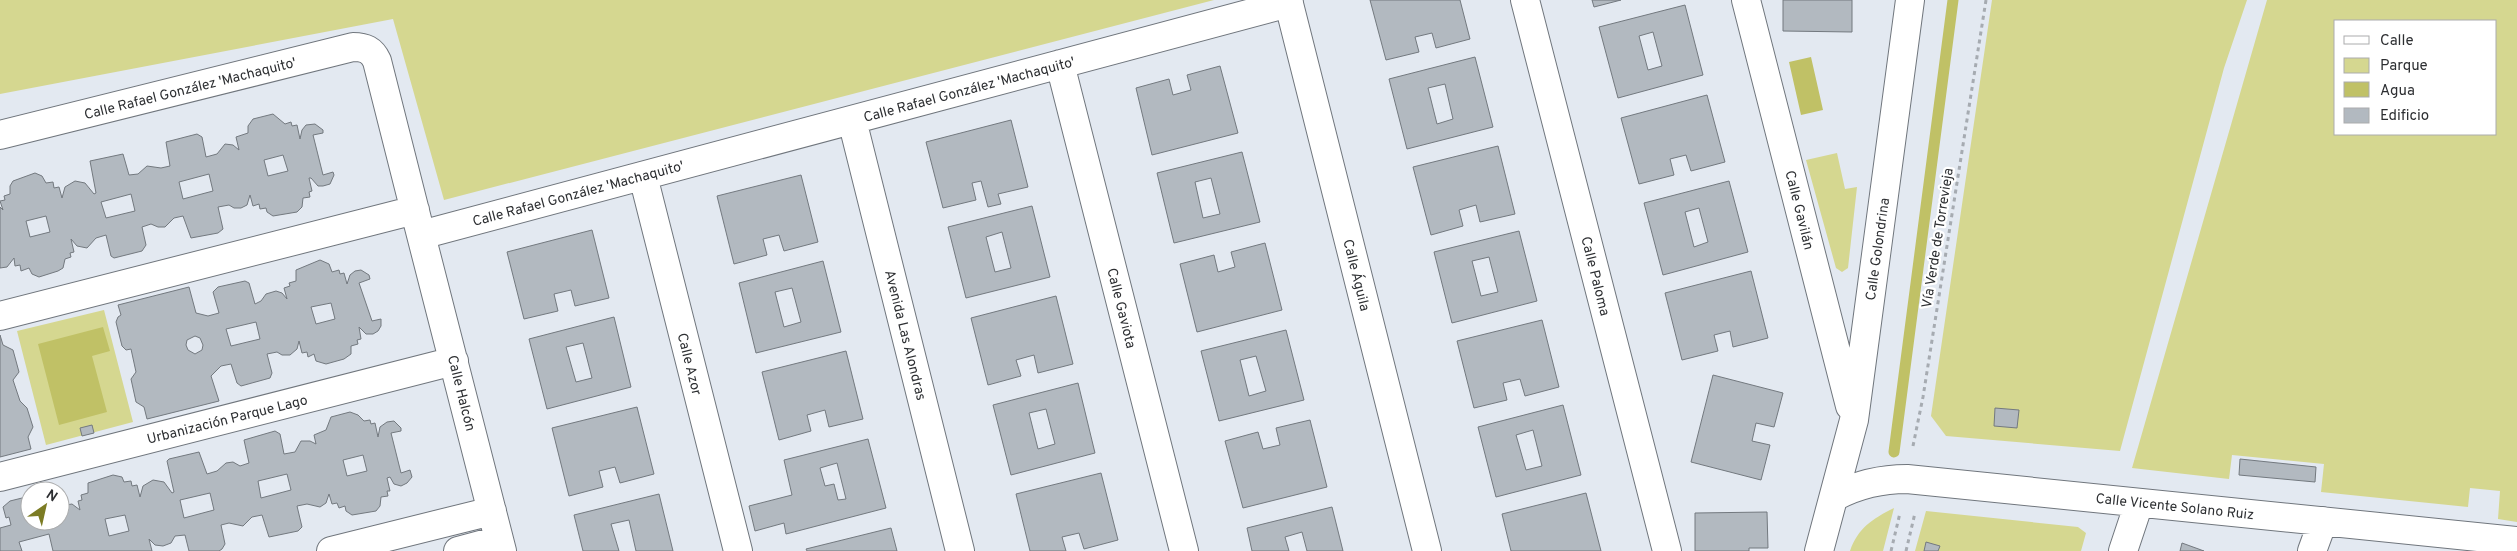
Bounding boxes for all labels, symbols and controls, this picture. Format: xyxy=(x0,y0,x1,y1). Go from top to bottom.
legend xyxy=(2334,20,2497,135)
text: Calle xyxy=(2380,32,2414,51)
street label: Calle Rafael González 'Machaquito' xyxy=(862,54,1077,127)
street label: Calle Rafael González 'Machaquito' xyxy=(82,55,298,124)
text: Parque xyxy=(2380,57,2428,76)
text: Agua xyxy=(2380,82,2415,101)
text: Edificio xyxy=(2380,107,2429,126)
street label: Calle Rafael González 'Machaquito' xyxy=(471,158,686,231)
street label: Vía Verde de Torrevieja xyxy=(1919,167,1958,310)
street label: Calle Gavilán xyxy=(1780,169,1817,252)
street label: Calle Golondrina xyxy=(1863,197,1894,302)
street label: Calle Paloma xyxy=(1576,235,1613,318)
street label: Calle Águila xyxy=(1338,237,1374,313)
street label: Calle Gaviota xyxy=(1102,266,1139,350)
street label: Avenida Las Alondras xyxy=(880,268,929,402)
street label: Calle Azor xyxy=(673,331,705,398)
street label: Calle Halcón xyxy=(443,354,478,433)
street label: Urbanización Parque Lago xyxy=(145,392,310,449)
north arrow xyxy=(20,481,70,531)
text: N xyxy=(43,487,60,506)
street label: Calle Vicente Solano Ruiz xyxy=(2095,491,2255,524)

